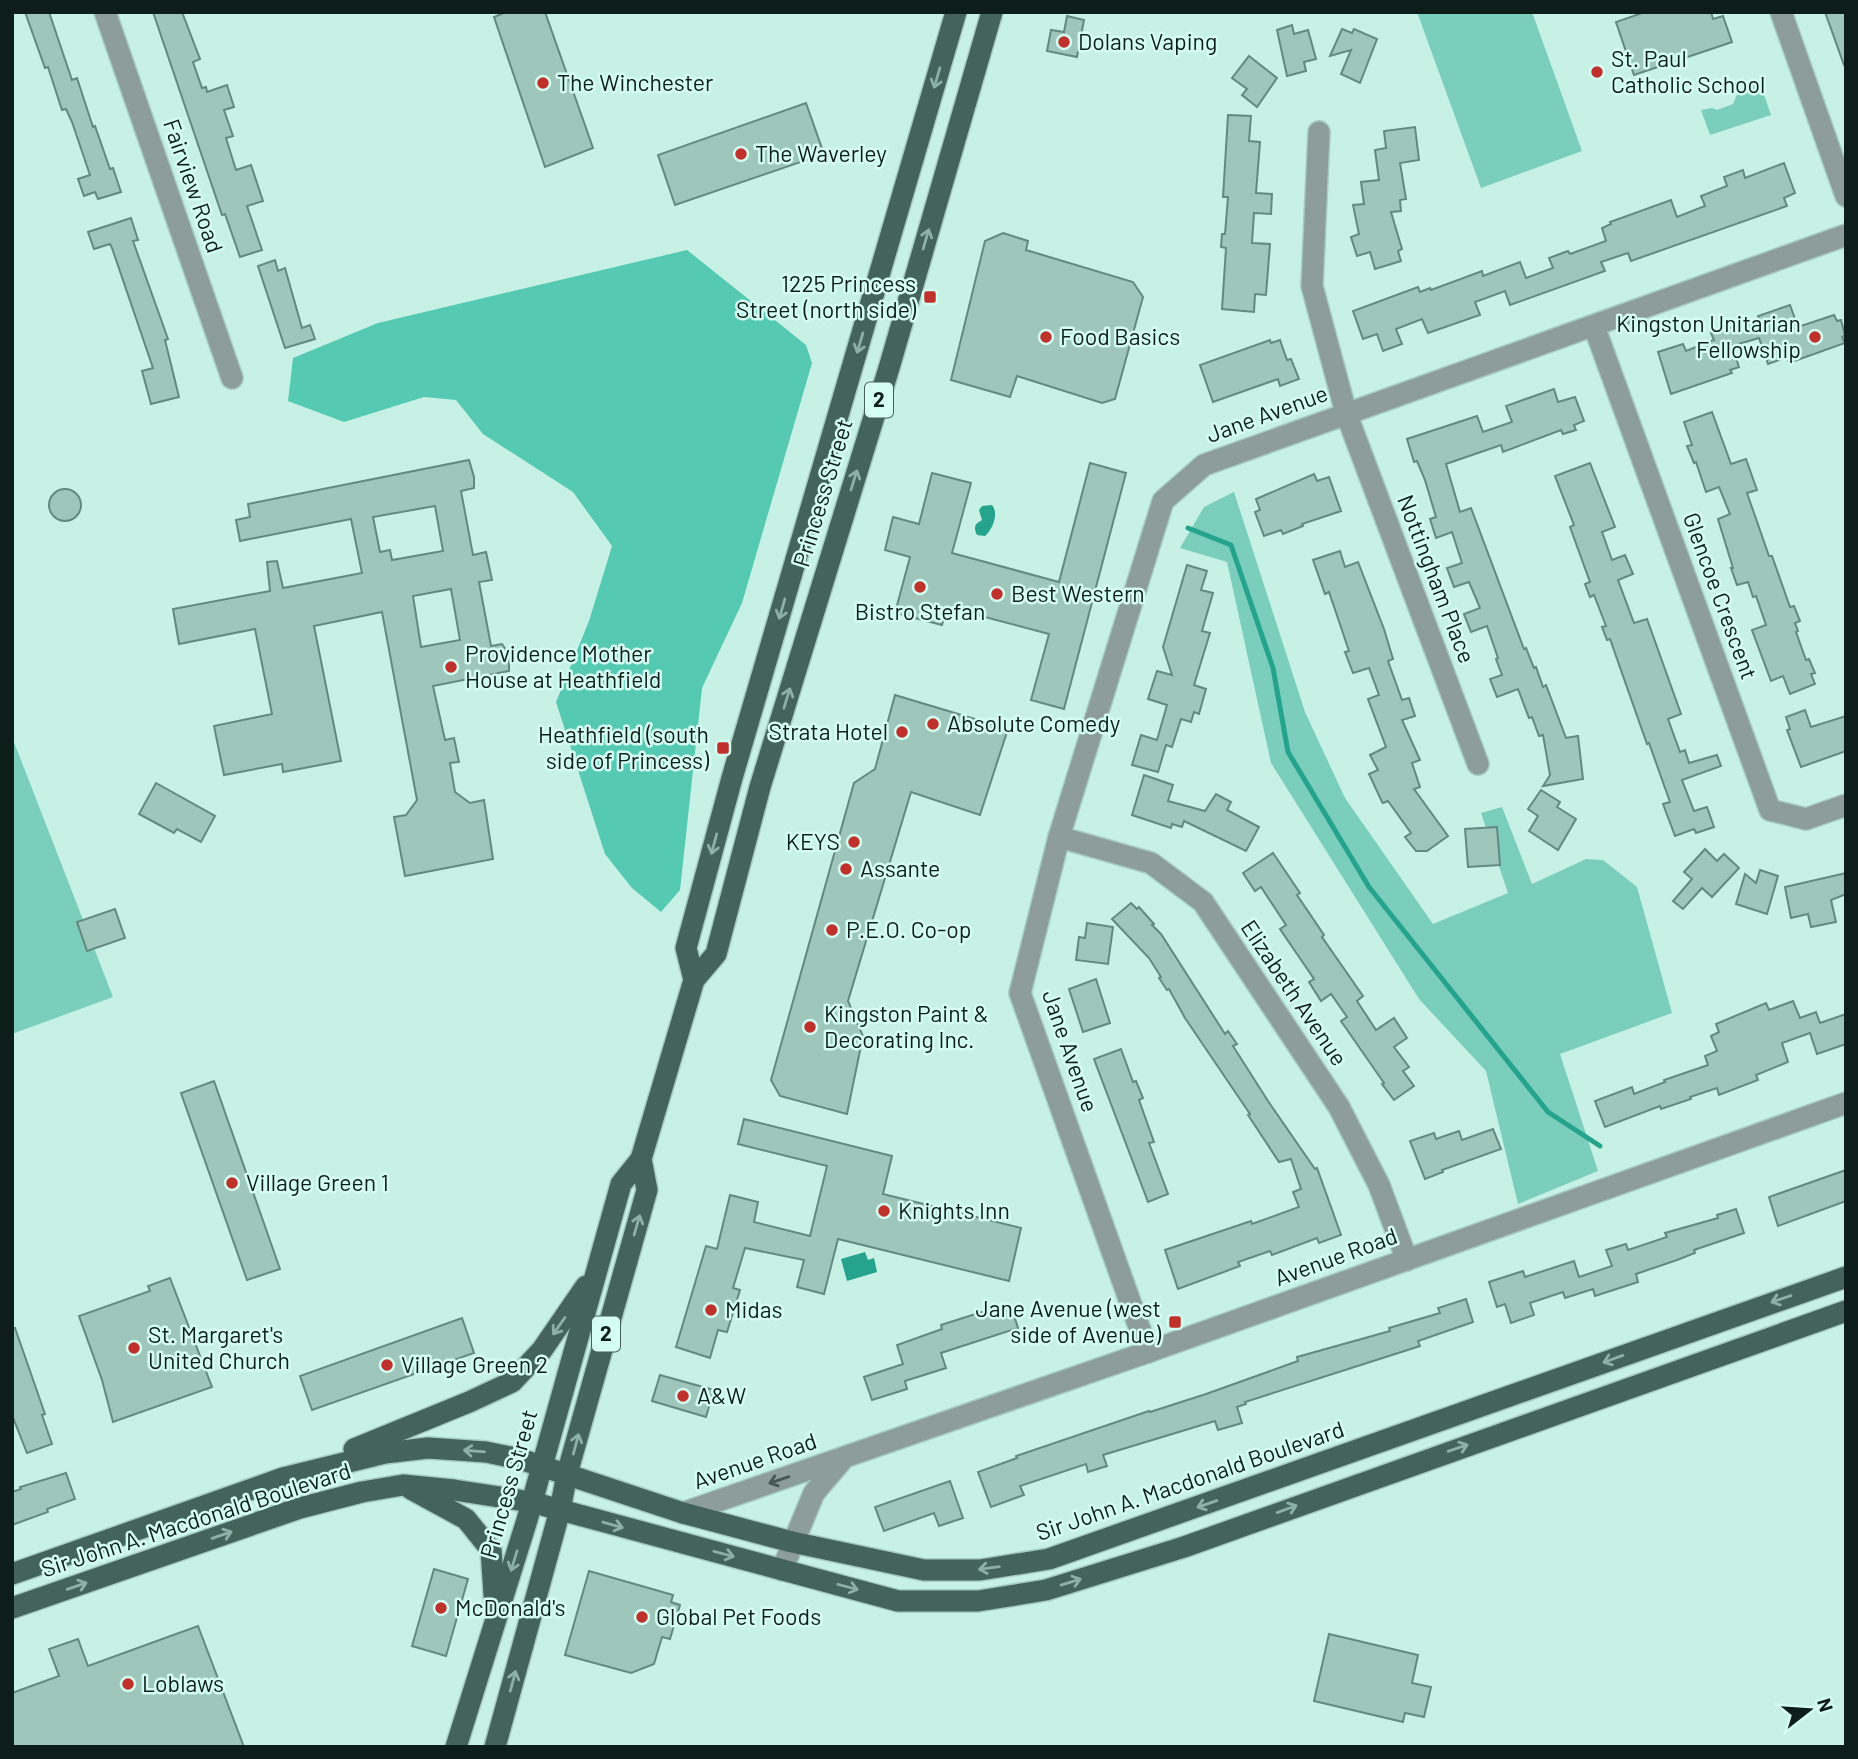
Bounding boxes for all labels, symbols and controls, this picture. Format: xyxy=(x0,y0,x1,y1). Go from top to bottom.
place label: Dolans Vaping xyxy=(1078,27,1217,55)
marker: Dolans Vaping xyxy=(1056,34,1072,50)
place label: St. Paul Catholic School xyxy=(1611,44,1765,98)
marker: St. Paul Catholic School xyxy=(1589,64,1605,80)
one-way arrow xyxy=(930,67,943,89)
place label: The Winchester xyxy=(557,68,714,96)
marker: The Winchester xyxy=(535,75,551,91)
street label: Fairview Road xyxy=(158,115,230,256)
place label: The Waverley xyxy=(755,139,887,167)
marker: The Waverley xyxy=(733,146,749,162)
one-way arrow xyxy=(920,228,933,251)
place label: 1225 Princess Street (north side) xyxy=(736,269,917,323)
marker: 1225 Princess Street (north side) xyxy=(922,289,938,305)
place label: Kingston Unitarian Fellowship xyxy=(1616,309,1801,363)
place label: Food Basics xyxy=(1060,322,1180,350)
marker: Food Basics xyxy=(1038,329,1054,345)
marker: Kingston Unitarian Fellowship xyxy=(1807,329,1823,345)
one-way arrow xyxy=(852,332,865,354)
street label: Jane Avenue xyxy=(1202,378,1331,448)
road number: 2 xyxy=(865,382,893,418)
street label: Princess Street xyxy=(786,415,858,570)
one-way arrow xyxy=(849,470,861,492)
street label: Nottingham Place xyxy=(1392,491,1482,667)
street label: Glencoe Crescent xyxy=(1678,508,1764,683)
marker: Bistro Stefan xyxy=(912,579,928,595)
place label: Best Western xyxy=(1011,579,1145,607)
marker: Best Western xyxy=(989,586,1005,602)
one-way arrow xyxy=(775,597,788,619)
place label: Bistro Stefan xyxy=(855,597,985,625)
place label: Providence Mother House at Heathfield xyxy=(465,639,661,693)
marker: Providence Mother House at Heathfield xyxy=(443,659,459,675)
one-way arrow xyxy=(781,687,794,709)
place label: Absolute Comedy xyxy=(947,709,1121,737)
marker: Absolute Comedy xyxy=(925,716,941,732)
place label: Strata Hotel xyxy=(768,717,888,745)
place label: Heathfield (south side of Princess) xyxy=(538,720,710,774)
marker: Strata Hotel xyxy=(894,724,910,740)
marker: Heathfield (south side of Princess) xyxy=(715,740,731,756)
place label: KEYS xyxy=(786,827,840,855)
one-way arrow xyxy=(707,832,720,855)
marker: KEYS xyxy=(846,834,862,850)
place label: Assante xyxy=(860,854,940,882)
marker: Assante xyxy=(838,861,854,877)
street label: Elizabeth Avenue xyxy=(1236,914,1354,1071)
place label: P.E.O. Co-op xyxy=(846,915,971,943)
marker: P.E.O. Co-op xyxy=(824,922,840,938)
street label: Jane Avenue xyxy=(1037,986,1105,1115)
place label: Kingston Paint & Decorating Inc. xyxy=(824,999,989,1053)
marker: Kingston Paint & Decorating Inc. xyxy=(802,1019,818,1035)
place label: Village Green 1 xyxy=(246,1168,389,1196)
marker: Village Green 1 xyxy=(224,1175,240,1191)
place label: Knights Inn xyxy=(898,1196,1010,1224)
marker: Knights Inn xyxy=(876,1203,892,1219)
one-way arrow xyxy=(631,1214,644,1236)
street label: Avenue Road xyxy=(1270,1221,1401,1291)
place label: Jane Avenue (west side of Avenue) xyxy=(976,1294,1162,1348)
one-way arrow xyxy=(1771,1294,1793,1306)
place label: Midas xyxy=(725,1295,783,1323)
marker: Midas xyxy=(703,1302,719,1318)
marker: Jane Avenue (west side of Avenue) xyxy=(1167,1314,1183,1330)
one-way arrow xyxy=(552,1316,566,1335)
road number: 2 xyxy=(592,1316,620,1352)
place label: St. Margaret's United Church xyxy=(148,1320,290,1374)
marker: St. Margaret's United Church xyxy=(126,1340,142,1356)
place label: Village Green 2 xyxy=(401,1350,548,1378)
one-way arrow xyxy=(1603,1354,1625,1366)
marker: Village Green 2 xyxy=(379,1357,395,1373)
place label: A&W xyxy=(697,1381,746,1409)
marker: A&W xyxy=(675,1388,691,1404)
street label: Princess Street xyxy=(473,1406,543,1561)
street label: Sir John A. Macdonald Boulevard xyxy=(1032,1414,1347,1546)
street label: Avenue Road xyxy=(689,1426,820,1494)
one-way arrow xyxy=(570,1433,583,1455)
one-way arrow xyxy=(1447,1441,1469,1453)
one-way arrow xyxy=(464,1444,486,1457)
street label: Sir John A. Macdonald Boulevard xyxy=(37,1456,354,1582)
one-way arrow xyxy=(768,1475,790,1487)
one-way arrow xyxy=(1196,1499,1218,1511)
one-way arrow xyxy=(1276,1502,1298,1514)
one-way arrow xyxy=(602,1519,624,1532)
one-way arrow xyxy=(210,1528,232,1540)
one-way arrow xyxy=(712,1548,735,1561)
one-way arrow xyxy=(507,1550,520,1572)
one-way arrow xyxy=(978,1562,1001,1575)
one-way arrow xyxy=(1060,1574,1082,1587)
one-way arrow xyxy=(65,1579,87,1591)
one-way arrow xyxy=(837,1582,859,1595)
place label: McDonald's xyxy=(455,1593,566,1621)
marker: McDonald's xyxy=(433,1600,449,1616)
place label: Global Pet Foods xyxy=(656,1602,821,1630)
marker: Global Pet Foods xyxy=(634,1609,650,1625)
place label: Loblaws xyxy=(142,1669,224,1697)
one-way arrow xyxy=(507,1670,520,1693)
north arrow xyxy=(1774,1675,1844,1745)
marker: Loblaws xyxy=(120,1676,136,1692)
text: N xyxy=(1813,1695,1839,1714)

